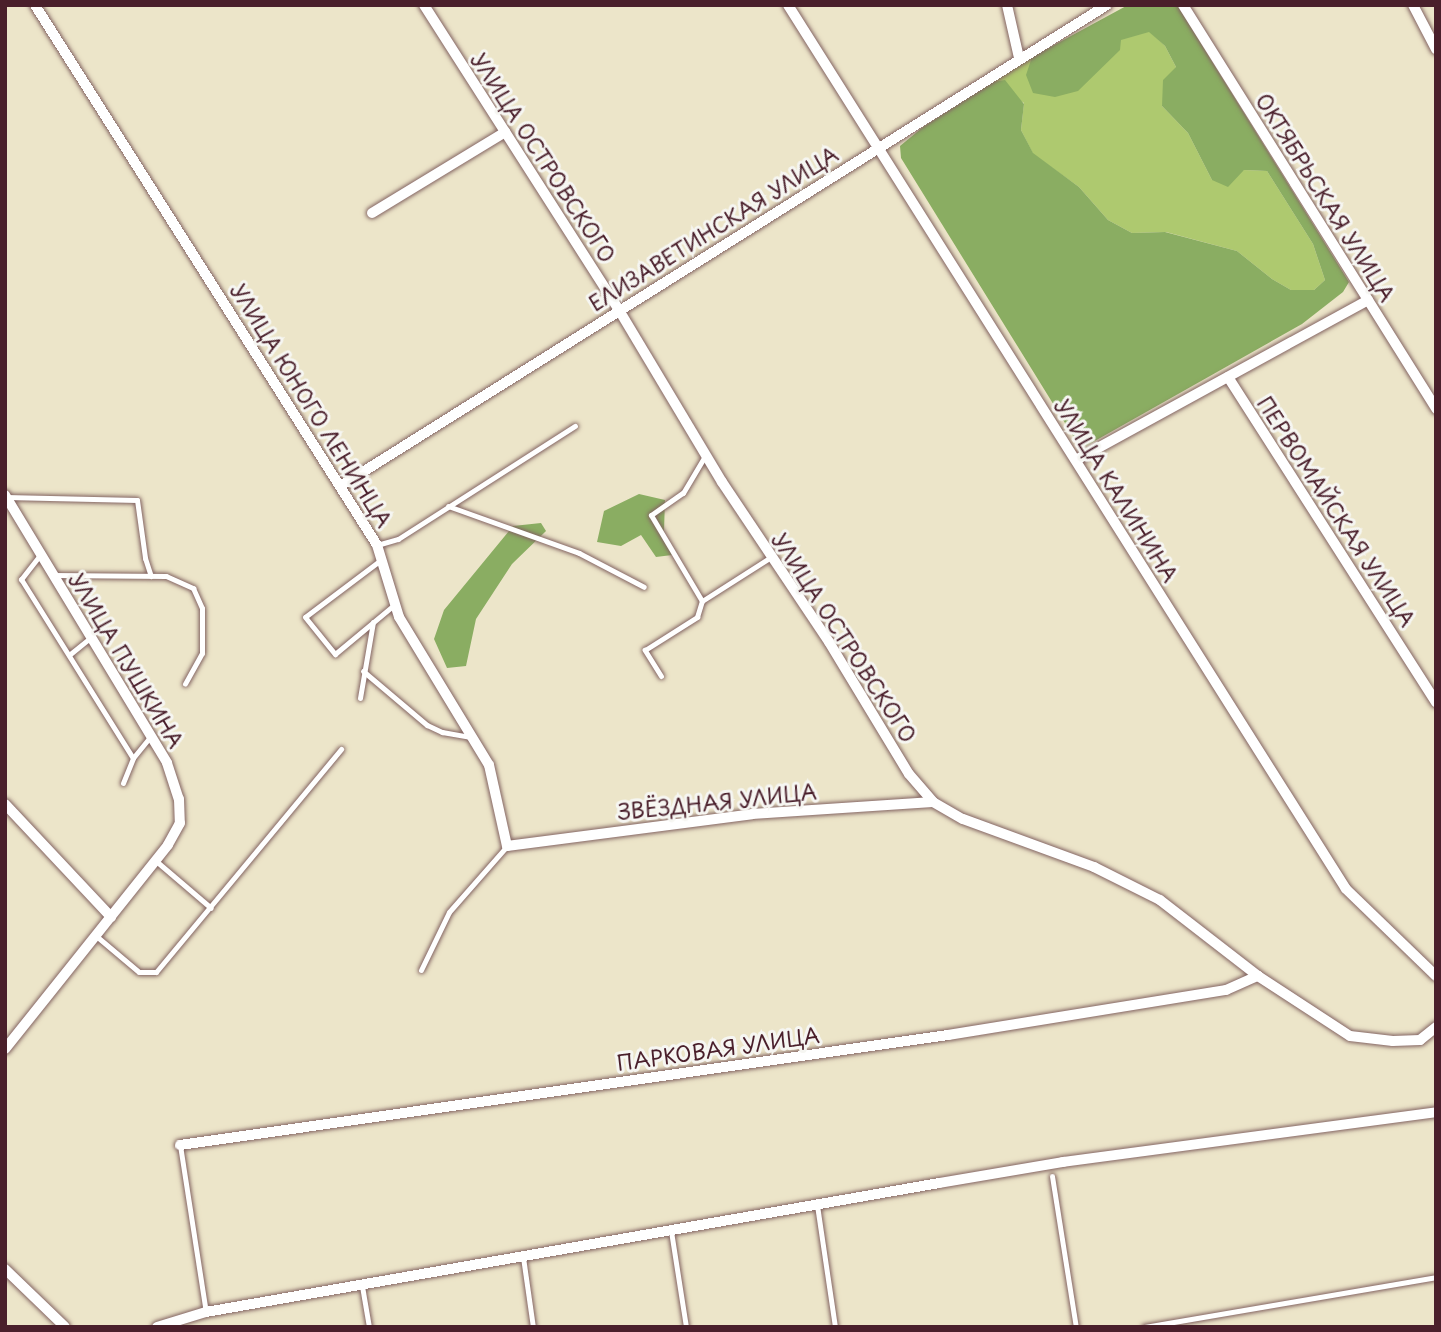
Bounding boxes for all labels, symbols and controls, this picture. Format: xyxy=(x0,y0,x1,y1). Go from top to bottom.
street label: УЛИЦА ОСТРОВСКОГО xyxy=(466,47,622,267)
street label: ОКТЯБРЬСКАЯ УЛИЦА xyxy=(1252,88,1400,306)
street label: ЕЛИЗАВЕТИНСКАЯ УЛИЦА xyxy=(584,141,842,315)
street label: УЛИЦА ЮНОГО ЛЕНИНЦА xyxy=(225,277,399,533)
street label: ПЕРВОМАЙСКАЯ УЛИЦА xyxy=(1253,391,1421,631)
street label: УЛИЦА КАЛИНИНА xyxy=(1050,394,1184,586)
street label: УЛИЦА ОСТРОВСКОГО xyxy=(767,527,923,747)
street label: УЛИЦА ПУШКИНА xyxy=(64,567,190,753)
street label: ЗВЁЗДНАЯ УЛИЦА xyxy=(616,778,818,824)
street label: ПАРКОВАЯ УЛИЦА xyxy=(616,1021,820,1075)

